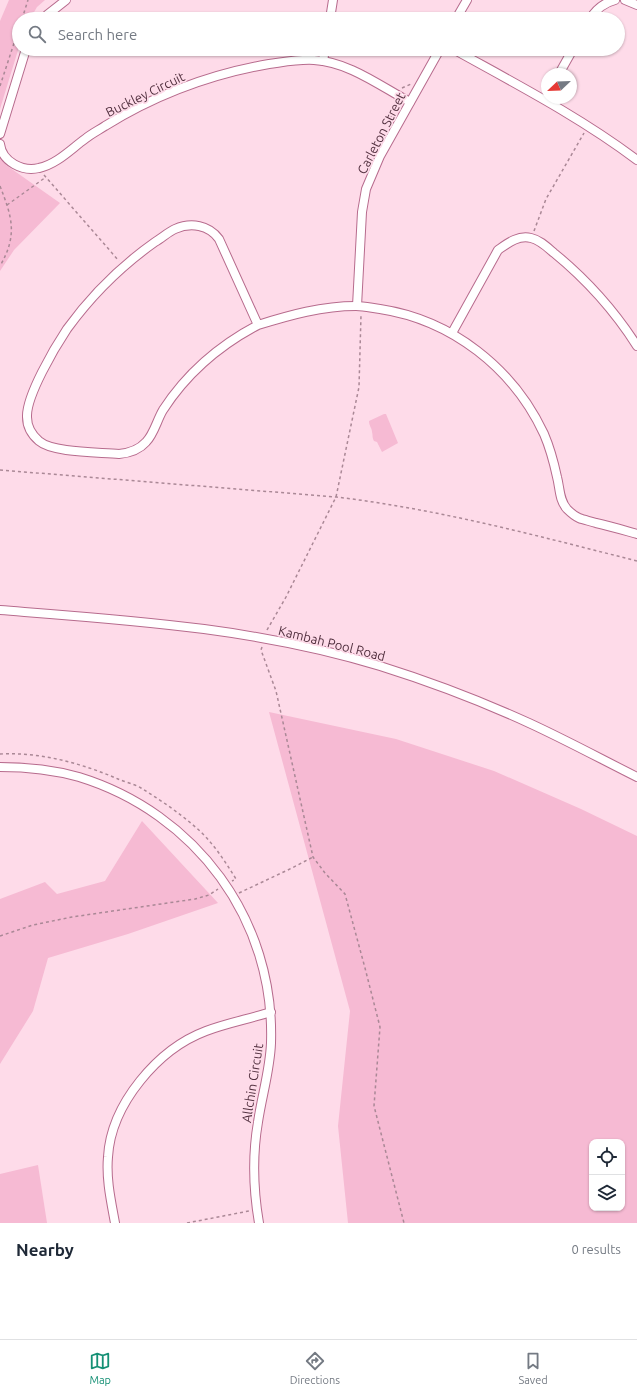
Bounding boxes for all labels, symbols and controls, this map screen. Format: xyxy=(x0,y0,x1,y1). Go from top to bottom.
search box xyxy=(12,12,625,56)
icon: search xyxy=(26,23,48,45)
text: Search here xyxy=(58,26,137,43)
north arrow xyxy=(541,68,577,104)
street label: Buckley Circuit xyxy=(103,69,187,119)
street label: Carleton Street xyxy=(354,90,408,176)
street label: Kambah Pool Road xyxy=(277,623,387,663)
street label: Allchin Circuit xyxy=(239,1042,265,1124)
map controls xyxy=(589,1139,625,1211)
button: locate xyxy=(589,1139,625,1175)
button: layers xyxy=(589,1175,625,1211)
text: Nearby xyxy=(16,1240,74,1259)
text: 0 results xyxy=(571,1242,621,1256)
tab: Map xyxy=(89,1350,111,1386)
tab: Directions xyxy=(290,1350,340,1386)
tab: Saved xyxy=(518,1350,548,1386)

